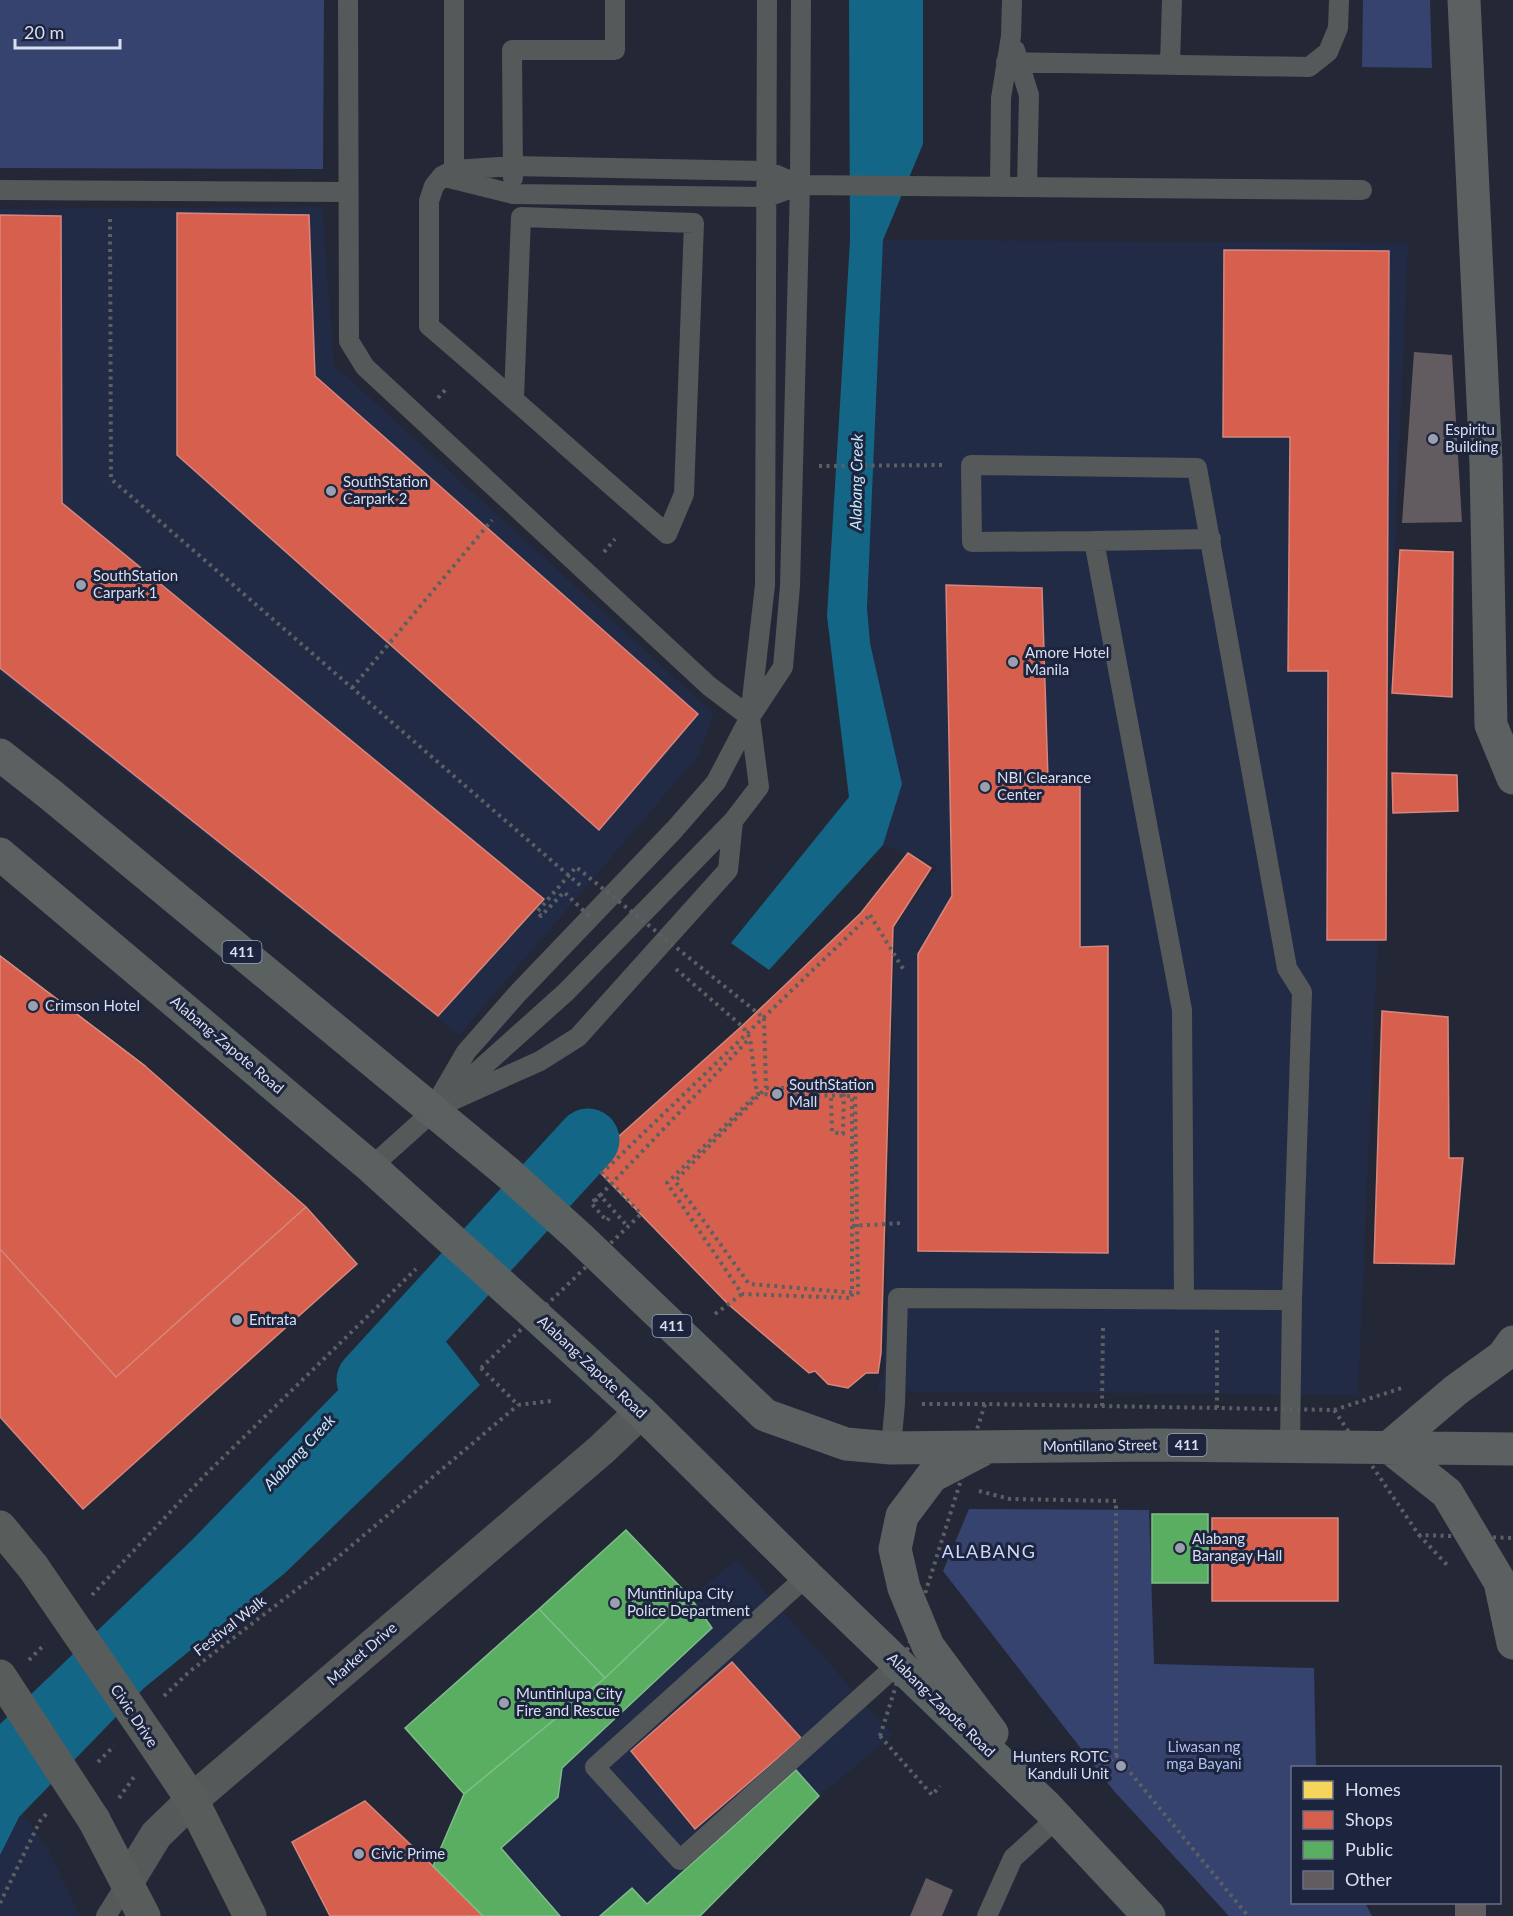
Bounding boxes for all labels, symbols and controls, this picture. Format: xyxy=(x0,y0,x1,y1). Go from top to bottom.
scale bar xyxy=(15,12,120,50)
text: 20 m xyxy=(24,21,64,43)
place label: Espiritu Building xyxy=(1445,420,1498,455)
marker: Espiritu Building xyxy=(1426,432,1440,446)
water label: Alabang Creek xyxy=(845,433,866,531)
place label: SouthStation Carpark 2 xyxy=(343,472,428,507)
marker: SouthStation Carpark 2 xyxy=(324,484,338,498)
place label: SouthStation Carpark 1 xyxy=(93,566,178,601)
marker: SouthStation Carpark 1 xyxy=(74,578,88,592)
place label: Amore Hotel Manila xyxy=(1025,643,1109,678)
marker: Amore Hotel Manila xyxy=(1006,655,1020,669)
place label: NBI Clearance Center xyxy=(997,768,1091,803)
marker: NBI Clearance Center xyxy=(978,780,992,794)
road number: 411 xyxy=(222,941,262,963)
street label: Alabang-Zapote Road xyxy=(167,992,288,1097)
place label: Crimson Hotel xyxy=(45,996,140,1014)
marker: Crimson Hotel xyxy=(26,999,40,1013)
place label: SouthStation Mall xyxy=(789,1075,874,1110)
marker: SouthStation Mall xyxy=(770,1087,784,1101)
place label: Entrata xyxy=(249,1310,297,1328)
street label: Alabang-Zapote Road xyxy=(535,1311,651,1421)
marker: Entrata xyxy=(230,1313,244,1327)
road number: 411 xyxy=(652,1315,692,1337)
water label: Alabang Creek xyxy=(258,1410,339,1494)
road number: 411 xyxy=(1168,1434,1206,1456)
street label: Montillano Street xyxy=(1043,1435,1158,1455)
place label: Alabang Barangay Hall xyxy=(1192,1529,1282,1564)
district label: ALABANG xyxy=(942,1540,1036,1562)
marker: Alabang Barangay Hall xyxy=(1173,1541,1187,1555)
place label: Muntinlupa City Police Department xyxy=(627,1584,750,1619)
street label: Festival Walk xyxy=(190,1591,269,1659)
marker: Muntinlupa City Police Department xyxy=(608,1596,622,1610)
street label: Market Drive xyxy=(323,1618,400,1688)
street label: Alabang-Zapote Road xyxy=(884,1648,999,1760)
street label: Civic Drive xyxy=(107,1681,162,1750)
place label: Muntinlupa City Fire and Rescue xyxy=(516,1684,623,1719)
marker: Muntinlupa City Fire and Rescue xyxy=(497,1696,511,1710)
park label: Liwasan ng mga Bayani xyxy=(1166,1737,1242,1772)
place label: Hunters ROTC Kanduli Unit xyxy=(1013,1747,1110,1782)
marker: Hunters ROTC Kanduli Unit xyxy=(1114,1759,1128,1773)
legend xyxy=(1291,1766,1501,1904)
text: Homes xyxy=(1345,1778,1401,1800)
text: Shops xyxy=(1345,1808,1393,1830)
text: Public xyxy=(1345,1838,1393,1860)
place label: Civic Prime xyxy=(371,1844,445,1862)
marker: Civic Prime xyxy=(352,1847,366,1861)
text: Other xyxy=(1345,1868,1392,1890)

